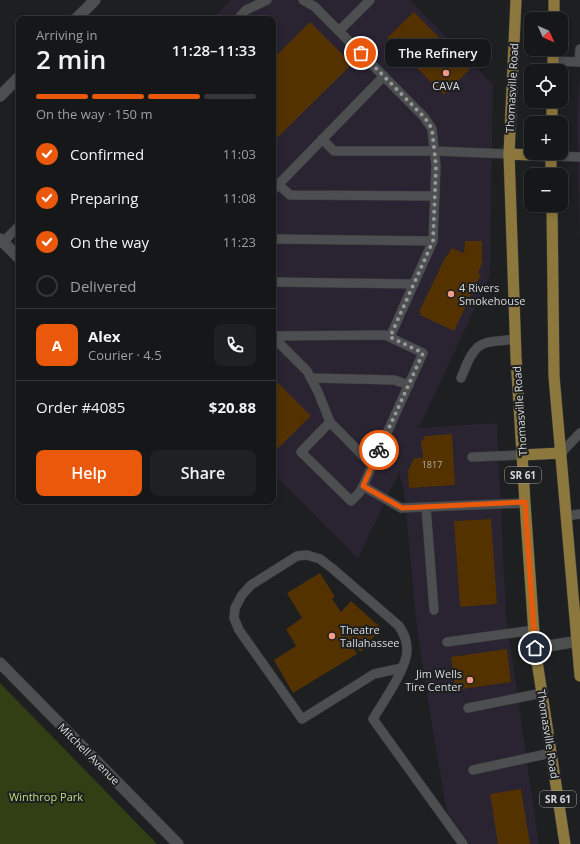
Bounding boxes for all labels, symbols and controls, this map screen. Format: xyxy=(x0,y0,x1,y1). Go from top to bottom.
north arrow xyxy=(524,12,568,56)
map controls xyxy=(524,12,568,212)
text: Arriving in xyxy=(36,26,98,44)
pin xyxy=(344,36,378,70)
callout: The Refinery xyxy=(385,39,491,67)
text: 11:28–11:33 xyxy=(172,40,256,60)
text: 2 min xyxy=(36,41,106,77)
icon: bag xyxy=(350,42,372,64)
street label: Thomasville Road xyxy=(502,43,521,133)
text: The Refinery xyxy=(399,44,477,62)
button: locate xyxy=(524,64,568,108)
marker: CAVA xyxy=(441,68,451,78)
place label: CAVA xyxy=(432,78,460,93)
text: On the way · 150 m xyxy=(36,105,152,123)
button: + xyxy=(524,116,568,160)
icon: check xyxy=(36,143,58,165)
text: Confirmed xyxy=(70,144,144,164)
text: 11:03 xyxy=(223,145,256,163)
button: − xyxy=(524,168,568,212)
icon: check xyxy=(36,187,58,209)
text: Preparing xyxy=(70,188,138,208)
text: 11:08 xyxy=(223,189,256,207)
icon: check xyxy=(36,231,58,253)
text: On the way xyxy=(70,232,149,252)
text: 11:23 xyxy=(223,233,256,251)
text: Delivered xyxy=(70,276,137,296)
place label: 4 Rivers Smokehouse xyxy=(459,280,525,308)
marker: 4 Rivers Smokehouse xyxy=(446,289,456,299)
button: phone xyxy=(214,324,256,366)
text: Alex xyxy=(88,326,120,346)
text: A xyxy=(52,335,62,355)
text: Courier · 4.5 xyxy=(88,346,162,364)
street label: Thomasville Road xyxy=(509,366,530,456)
text: Order #4085 xyxy=(36,397,125,417)
text: $20.88 xyxy=(209,397,256,417)
courier xyxy=(359,430,399,470)
icon: bike xyxy=(368,439,390,461)
button: Help xyxy=(36,450,142,496)
button: Share xyxy=(150,450,256,496)
house number: 1817 xyxy=(422,458,442,471)
road number: SR 61 xyxy=(505,467,541,483)
place label: Theatre Tallahassee xyxy=(340,622,400,650)
marker: Theatre Tallahassee xyxy=(327,631,337,641)
pin xyxy=(518,631,552,665)
icon: home xyxy=(524,637,546,659)
place label: Jim Wells Tire Center xyxy=(405,666,463,694)
marker: Jim Wells Tire Center xyxy=(465,675,475,685)
street label: Thomasville Road xyxy=(534,688,563,780)
street label: Mitchell Avenue xyxy=(55,720,123,788)
park label: Winthrop Park xyxy=(9,789,83,804)
road number: SR 61 xyxy=(540,791,576,807)

